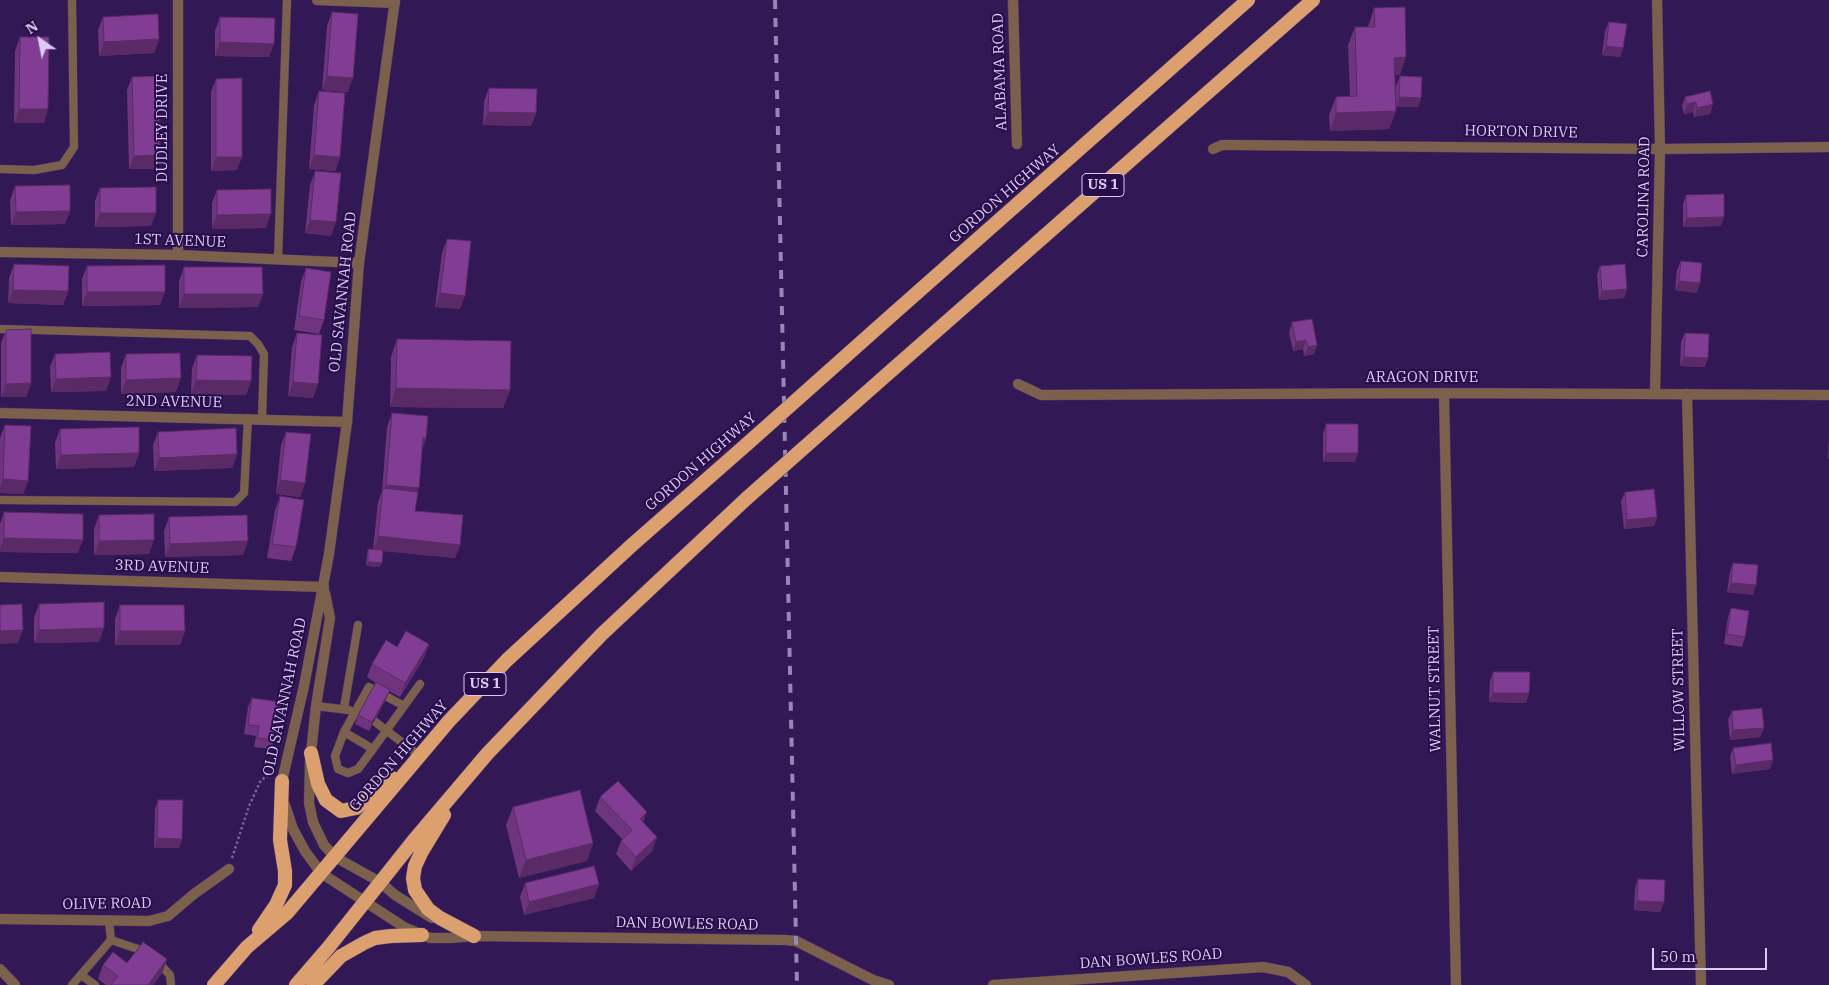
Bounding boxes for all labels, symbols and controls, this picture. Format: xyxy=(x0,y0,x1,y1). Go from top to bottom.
street label: ALABAMA ROAD xyxy=(989,13,1011,131)
north arrow xyxy=(15,15,65,65)
text: N xyxy=(22,17,41,38)
street label: DUDLEY DRIVE xyxy=(154,74,172,182)
street label: HORTON DRIVE xyxy=(1464,122,1578,142)
street label: CAROLINA ROAD xyxy=(1634,136,1654,258)
street label: GORDON HIGHWAY xyxy=(946,141,1064,247)
road number: US 1 xyxy=(1082,174,1124,196)
street label: OLD SAVANNAH ROAD xyxy=(326,211,360,373)
street label: 1ST AVENUE xyxy=(134,230,226,252)
street label: ARAGON DRIVE xyxy=(1366,369,1478,387)
street label: 2ND AVENUE xyxy=(126,392,222,412)
street label: GORDON HIGHWAY xyxy=(642,409,760,515)
street label: 3RD AVENUE xyxy=(114,556,210,578)
street label: OLD SAVANNAH ROAD xyxy=(259,616,311,778)
street label: WALNUT STREET xyxy=(1425,626,1445,752)
street label: WILLOW STREET xyxy=(1669,628,1689,752)
road number: US 1 xyxy=(464,672,506,696)
street label: GORDON HIGHWAY xyxy=(346,697,452,815)
street label: OLIVE ROAD xyxy=(62,894,152,914)
street label: DAN BOWLES ROAD xyxy=(615,914,759,934)
scale bar xyxy=(1654,938,1769,970)
street label: DAN BOWLES ROAD xyxy=(1079,945,1223,973)
text: 50 m xyxy=(1660,947,1696,966)

